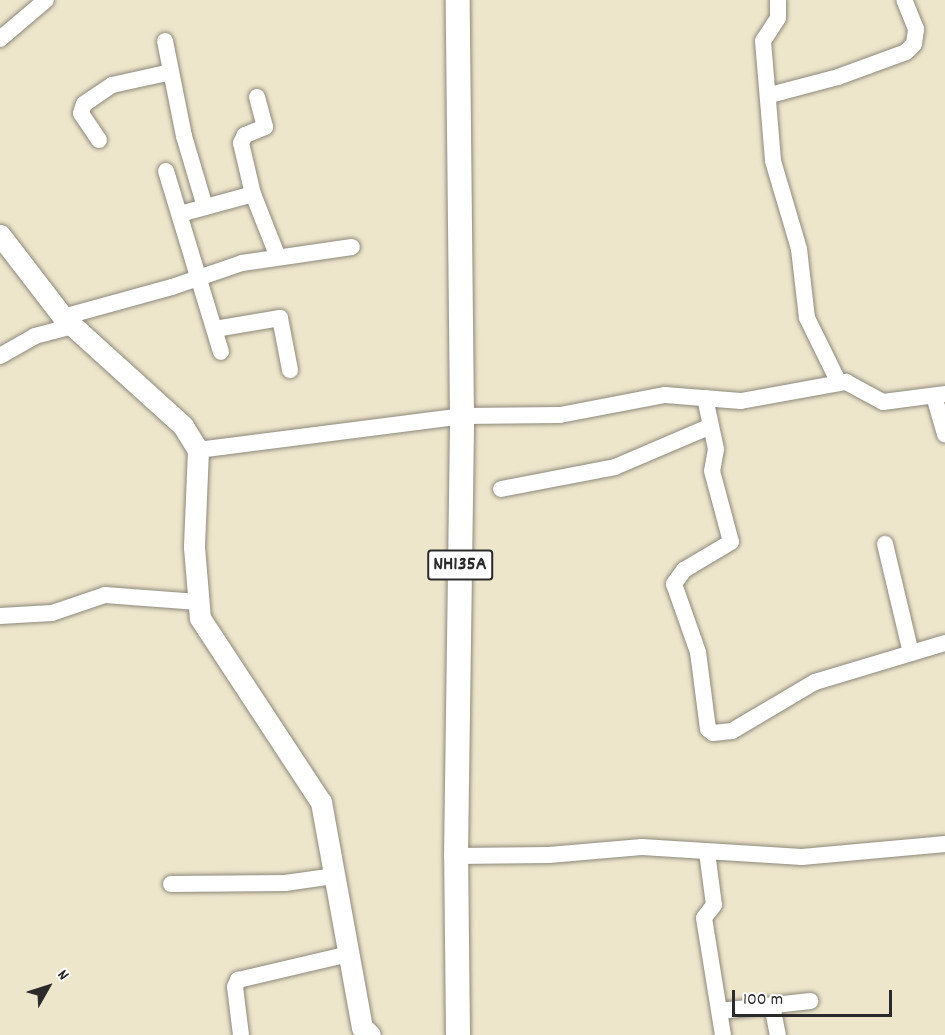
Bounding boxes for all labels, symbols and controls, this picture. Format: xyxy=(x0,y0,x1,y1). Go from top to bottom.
road number: NH135A xyxy=(427,548,493,582)
north arrow xyxy=(18,957,78,1017)
text: N xyxy=(51,965,74,986)
scale bar xyxy=(735,978,896,1016)
text: 100 m xyxy=(743,988,783,1013)

